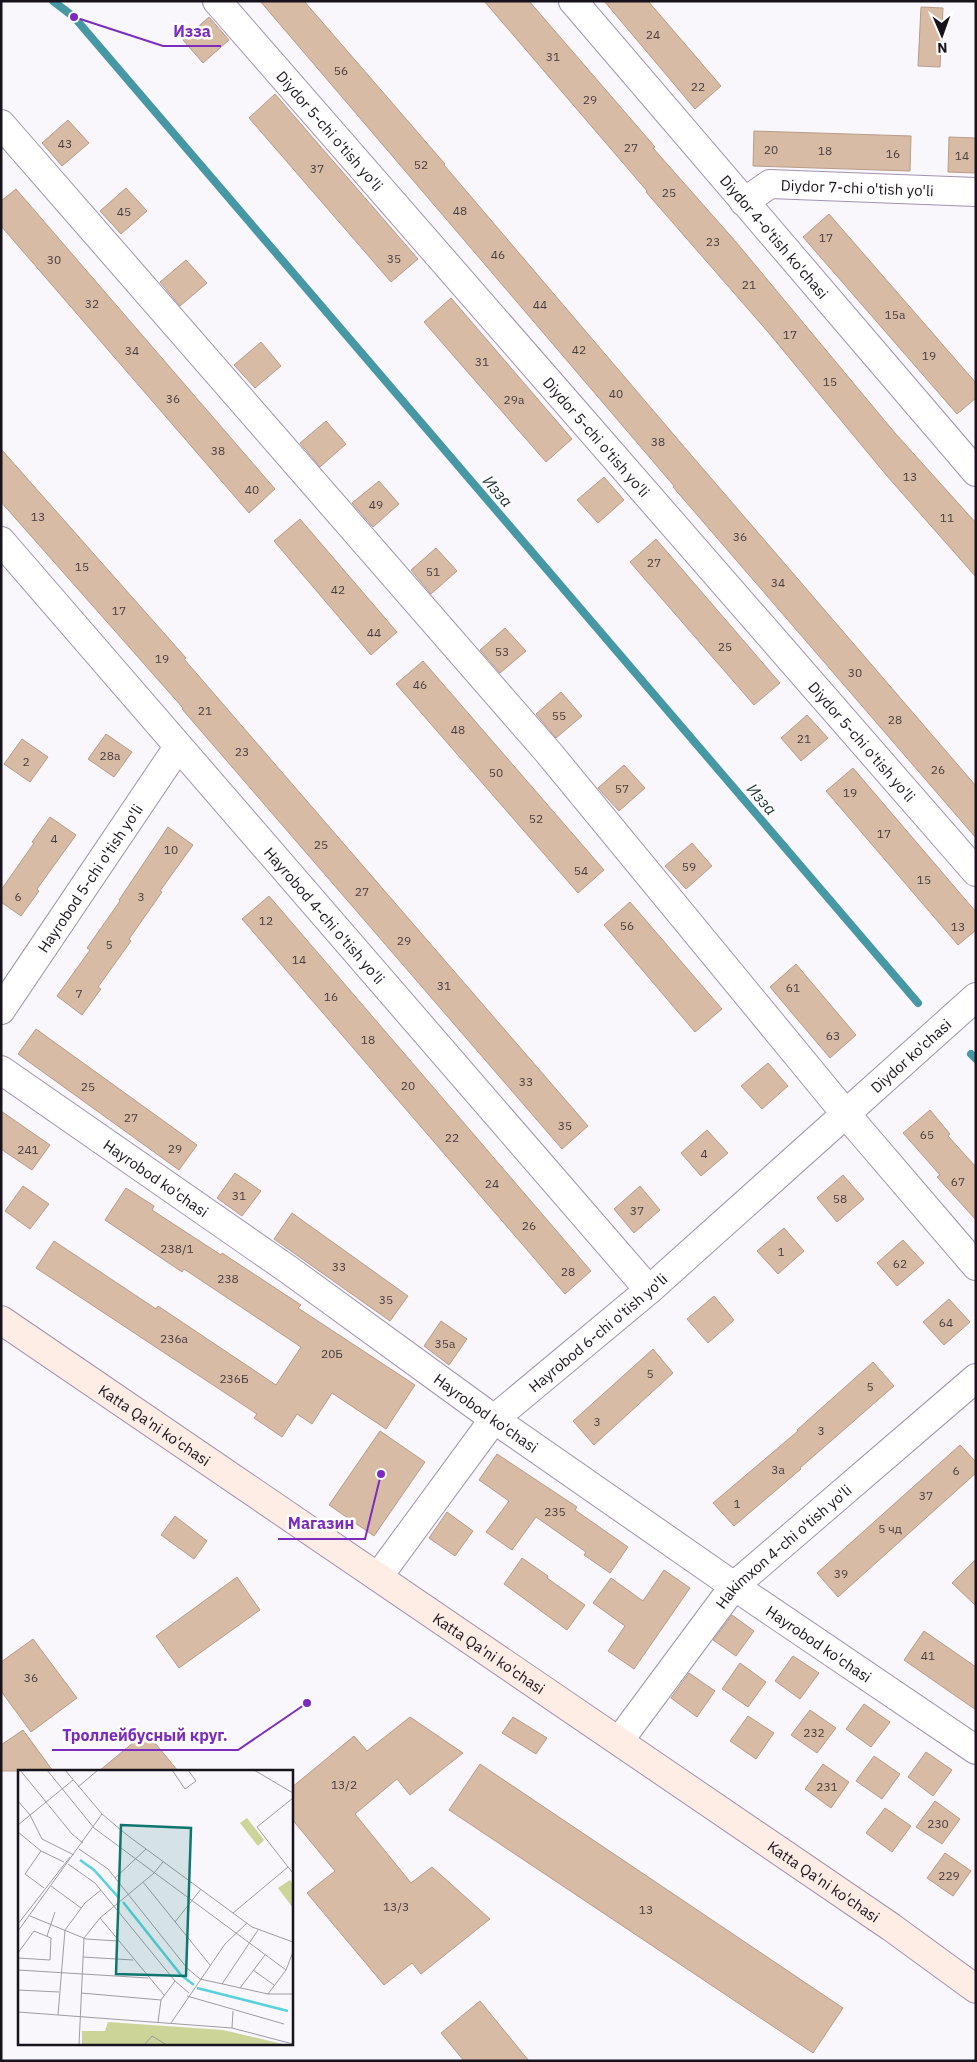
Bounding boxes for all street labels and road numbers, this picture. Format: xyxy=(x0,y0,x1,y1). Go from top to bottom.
street label: Diydor 5-chi o'tish yo'li xyxy=(273,67,387,195)
street label: Diydor 4-o'tish ko'chasi xyxy=(716,171,833,302)
street label: Diydor 7-chi o'tish yo'li xyxy=(780,175,934,200)
street label: Diydor 5-chi o'tish yo'li xyxy=(539,373,654,501)
street label: Diydor 5-chi o'tish yo'li xyxy=(805,677,920,805)
street label: Hayrobod 5-chi o'tish yo'li xyxy=(34,801,146,955)
street label: Hayrobod 4-chi o'tish yo'li xyxy=(260,843,389,988)
street label: Diydor ko'chasi xyxy=(866,1015,955,1097)
street label: Hayrobod ko'chasi xyxy=(100,1135,212,1221)
street label: Hayrobod 6-chi o'tish yo'li xyxy=(524,1269,671,1396)
street label: Hayrobod ko'chasi xyxy=(430,1369,542,1456)
street label: Katta Qa'ni ko'chasi xyxy=(95,1380,214,1470)
street label: Hakimxon 4-chi o'tish yo'li xyxy=(711,1480,855,1612)
street label: Hayrobod ko'chasi xyxy=(762,1601,875,1686)
street label: Katta Qa'ni ko'chasi xyxy=(430,1608,549,1698)
street label: Katta Qa'ni ko'chasi xyxy=(764,1836,884,1926)

